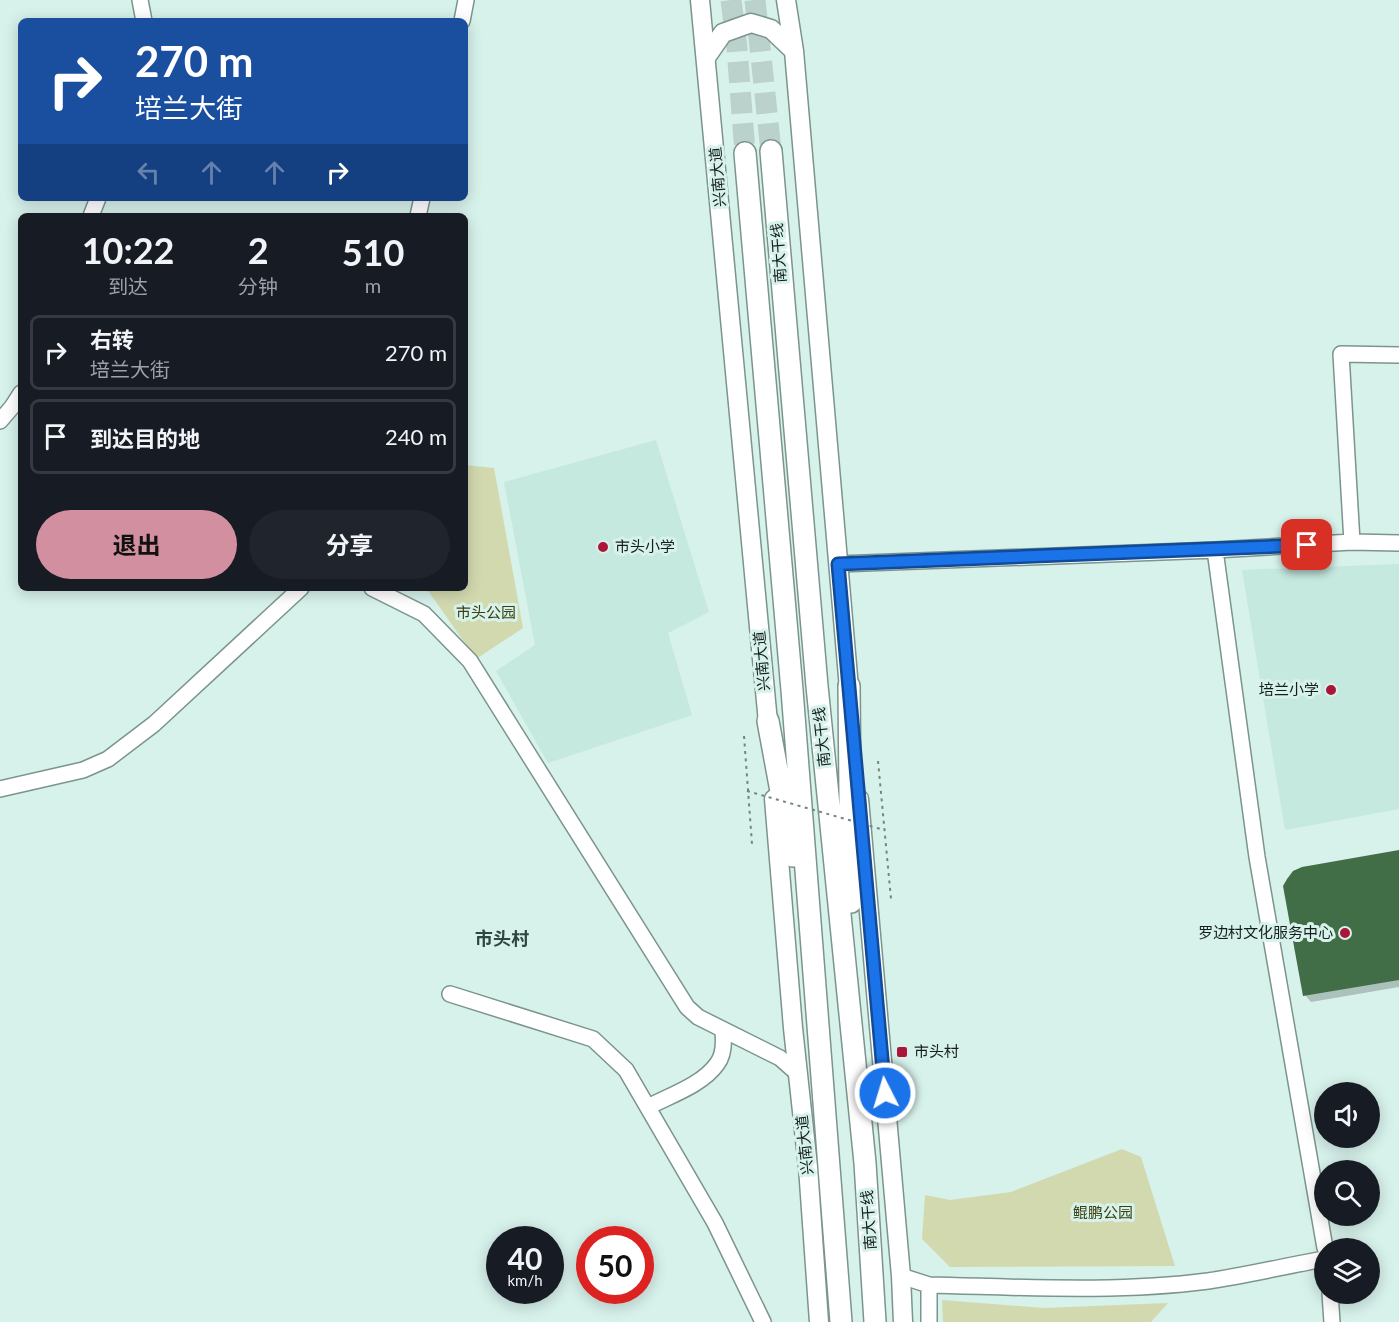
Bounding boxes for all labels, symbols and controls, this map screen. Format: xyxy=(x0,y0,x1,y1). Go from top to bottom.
text: 270 m xyxy=(135,36,253,86)
icon: right xyxy=(36,42,114,120)
text: 培兰大街 xyxy=(135,91,243,124)
street label: 兴南大道 xyxy=(705,146,729,208)
icon: left xyxy=(132,156,165,189)
icon: ahead xyxy=(195,156,228,189)
icon: ahead xyxy=(258,156,291,189)
icon: right xyxy=(321,156,354,189)
street label: 南大干线 xyxy=(767,223,789,284)
text: 10:22 xyxy=(82,228,174,272)
text: 2 xyxy=(248,228,269,272)
text: 510 xyxy=(342,230,404,274)
text: m xyxy=(365,273,381,297)
text: 到达 xyxy=(108,274,148,298)
text: 分钟 xyxy=(238,274,278,298)
text: 右转 xyxy=(90,326,134,353)
icon: right xyxy=(39,336,72,369)
text: 270 m xyxy=(385,339,447,366)
text: 培兰大街 xyxy=(90,357,170,381)
icon: arrive xyxy=(39,420,72,453)
text: 240 m xyxy=(385,423,447,450)
text: 到达目的地 xyxy=(90,425,200,452)
button: 退出 xyxy=(36,510,237,579)
button: 分享 xyxy=(249,510,450,579)
pin xyxy=(1281,519,1332,570)
icon: arrive xyxy=(1290,528,1323,561)
place label: 市头小学 xyxy=(615,537,675,555)
marker: 市头小学 xyxy=(596,540,610,554)
park label: 市头公园 xyxy=(456,603,516,621)
street label: 兴南大道 xyxy=(749,630,773,692)
place label: 培兰小学 xyxy=(1259,680,1319,698)
marker: 培兰小学 xyxy=(1324,683,1338,697)
street label: 南大干线 xyxy=(809,706,833,768)
place label: 罗边村文化服务中心 xyxy=(1198,923,1333,941)
marker: 罗边村文化服务中心 xyxy=(1338,926,1352,940)
district label: 市头村 xyxy=(475,927,529,949)
place label: 市头村 xyxy=(914,1042,959,1060)
marker: 市头村 xyxy=(895,1045,909,1059)
position arrow xyxy=(853,1061,917,1125)
map controls xyxy=(1314,1082,1380,1304)
button: sound xyxy=(1314,1082,1380,1148)
street label: 兴南大道 xyxy=(792,1114,816,1176)
button: search xyxy=(1314,1160,1380,1226)
street label: 南大干线 xyxy=(857,1190,879,1251)
park label: 鲲鹏公园 xyxy=(1073,1203,1133,1221)
speed limit sign: 50 xyxy=(576,1226,654,1304)
button: layers xyxy=(1314,1238,1380,1304)
text: 40 xyxy=(508,1240,542,1276)
text: km/h xyxy=(507,1271,543,1289)

